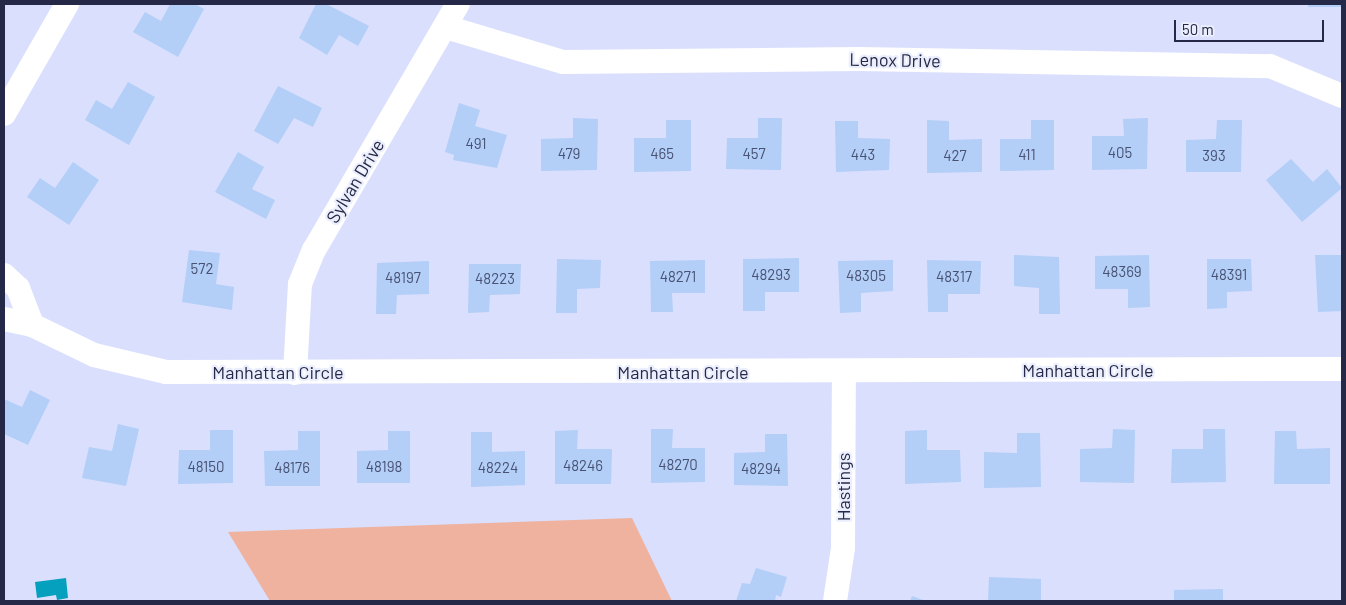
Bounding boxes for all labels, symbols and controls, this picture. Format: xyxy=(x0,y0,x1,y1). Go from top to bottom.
scale bar xyxy=(1176,10,1326,42)
text: 50 m xyxy=(1182,20,1214,38)
street label: Lenox Drive xyxy=(849,48,941,72)
street label: Sylvan Drive xyxy=(322,135,388,227)
house number: 491 xyxy=(465,135,487,153)
house number: 405 xyxy=(1108,144,1132,162)
house number: 479 xyxy=(558,145,580,163)
house number: 465 xyxy=(650,145,674,163)
house number: 457 xyxy=(742,145,766,163)
house number: 443 xyxy=(851,146,875,164)
house number: 411 xyxy=(1018,146,1036,164)
house number: 427 xyxy=(943,147,967,165)
house number: 393 xyxy=(1202,147,1226,165)
house number: 572 xyxy=(191,260,213,278)
house number: 48369 xyxy=(1102,263,1142,281)
house number: 48293 xyxy=(751,266,791,284)
house number: 48391 xyxy=(1211,266,1247,284)
house number: 48305 xyxy=(846,267,886,285)
house number: 48271 xyxy=(660,268,696,286)
house number: 48317 xyxy=(936,268,972,286)
house number: 48197 xyxy=(385,269,421,287)
house number: 48223 xyxy=(475,270,515,288)
street label: Manhattan Circle xyxy=(1022,359,1154,381)
street label: Manhattan Circle xyxy=(212,361,344,383)
street label: Manhattan Circle xyxy=(617,361,749,383)
street label: Hastings xyxy=(832,453,854,521)
house number: 48270 xyxy=(658,456,698,474)
house number: 48246 xyxy=(563,457,603,475)
house number: 48150 xyxy=(187,458,225,476)
house number: 48198 xyxy=(366,458,402,476)
house number: 48176 xyxy=(274,459,310,477)
house number: 48224 xyxy=(478,459,518,477)
house number: 48294 xyxy=(741,460,781,478)

